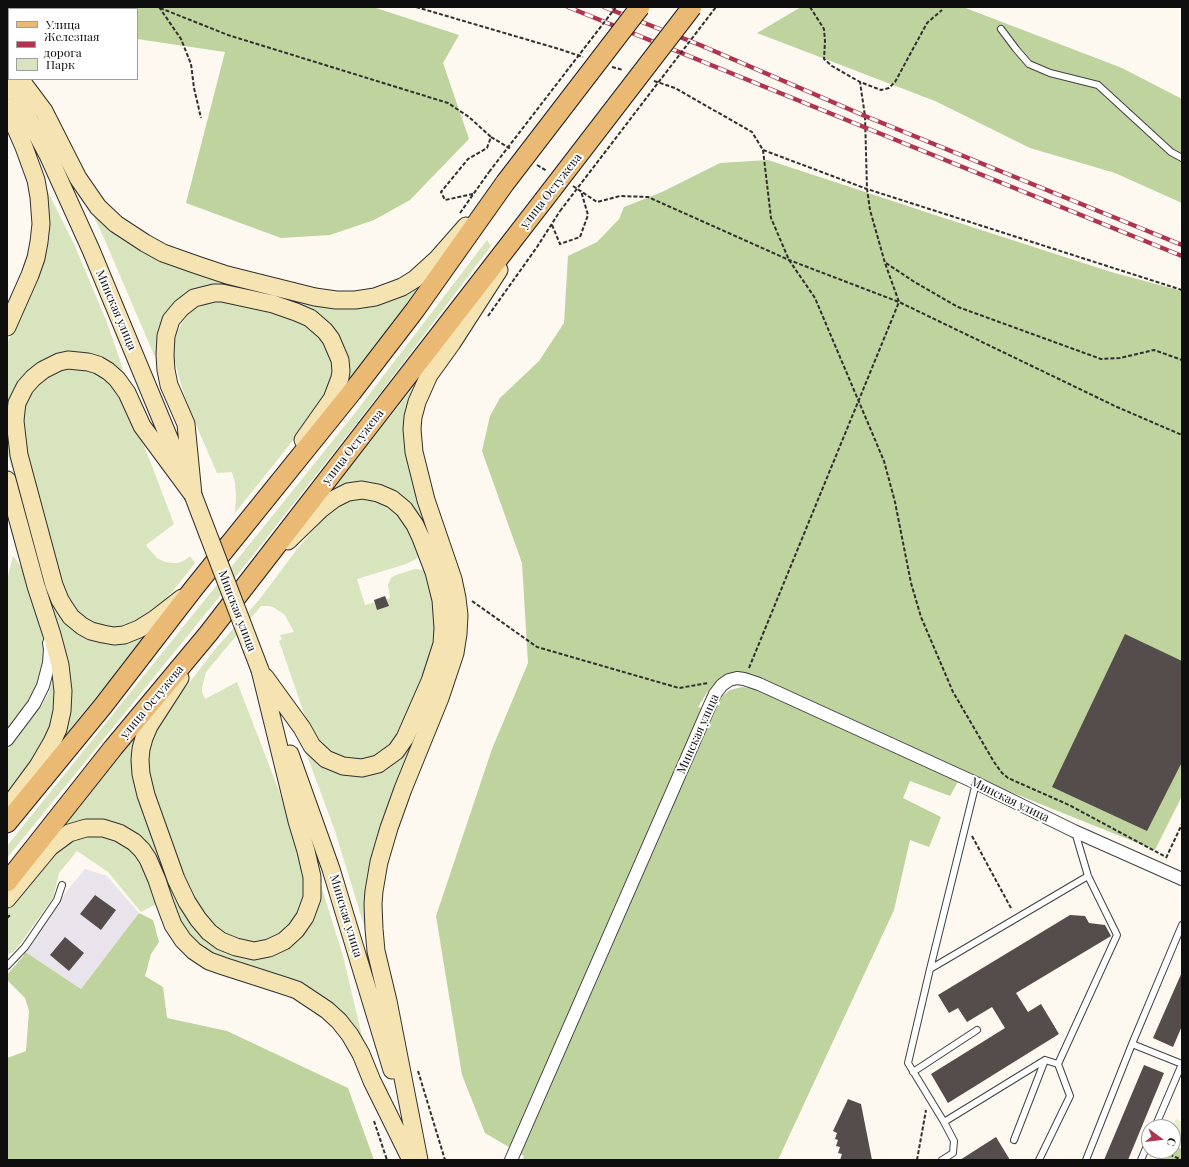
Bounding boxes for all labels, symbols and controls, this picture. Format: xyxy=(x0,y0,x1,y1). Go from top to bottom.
legend xyxy=(8,8,138,80)
text: Улица xyxy=(46,16,80,32)
text: Железная дорога xyxy=(44,28,99,60)
text: Парк xyxy=(46,56,75,72)
street label: улица Остужева xyxy=(517,151,585,231)
street label: Минская улица xyxy=(93,268,139,352)
street label: улица Остужева xyxy=(319,407,387,487)
street label: Минская улица xyxy=(215,568,259,654)
street label: улица Остужева xyxy=(117,662,187,742)
street label: Минская улица xyxy=(674,692,722,776)
street label: Минская улица xyxy=(968,775,1052,825)
street label: Минская улица xyxy=(327,873,365,959)
north arrow xyxy=(1141,1119,1181,1159)
text: С xyxy=(1164,1136,1180,1148)

